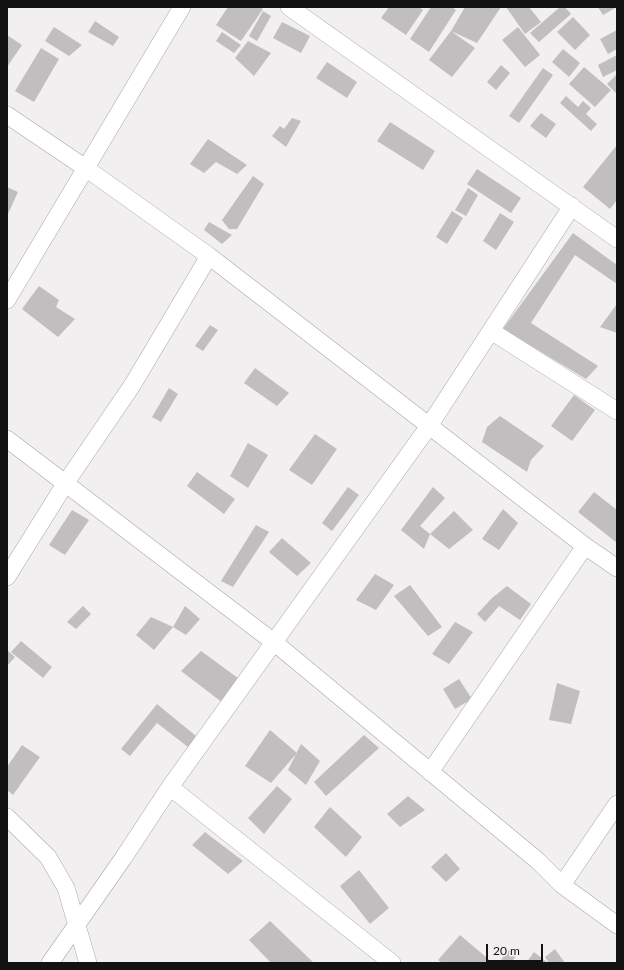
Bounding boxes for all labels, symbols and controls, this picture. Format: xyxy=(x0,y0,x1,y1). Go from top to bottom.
scale bar xyxy=(488,936,545,962)
text: 20 m xyxy=(493,943,520,958)

